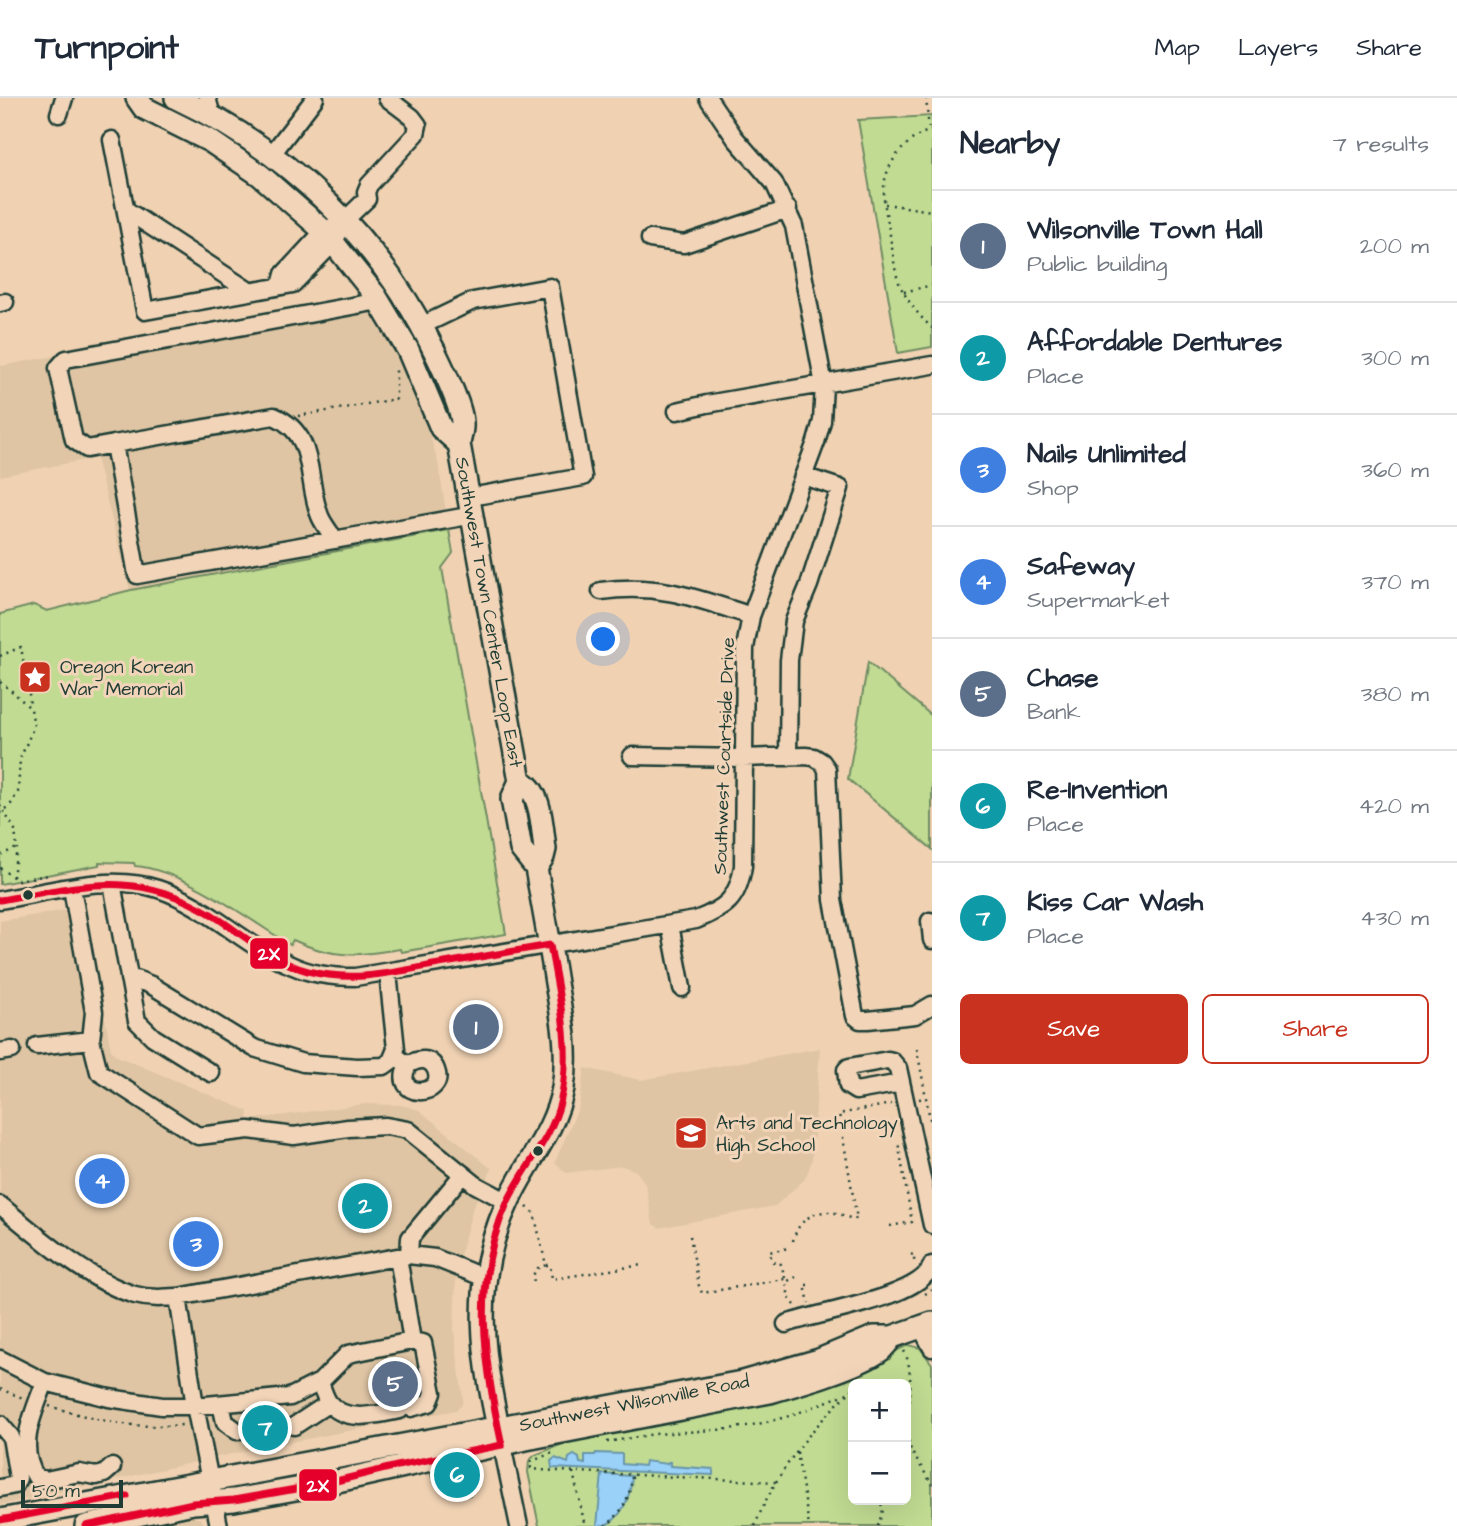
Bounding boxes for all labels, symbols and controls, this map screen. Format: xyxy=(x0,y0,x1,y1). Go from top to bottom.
text: Turnpoint xyxy=(35,25,179,71)
text: Map xyxy=(1155,31,1200,65)
text: Layers xyxy=(1238,31,1318,65)
text: Share xyxy=(1356,31,1422,65)
text: Nearby xyxy=(960,123,1060,165)
text: 7 results xyxy=(1333,128,1429,160)
text: Wilsonville Town Hall xyxy=(1027,212,1263,248)
text: 1 xyxy=(982,230,984,262)
text: 200 m xyxy=(1360,230,1429,262)
text: Public building xyxy=(1027,248,1167,280)
text: Affordable Dentures xyxy=(1027,324,1282,360)
text: 2 xyxy=(976,342,990,374)
text: 300 m xyxy=(1361,342,1429,374)
text: Place xyxy=(1027,360,1084,392)
text: Nails Unlimited xyxy=(1027,436,1186,472)
text: 3 xyxy=(977,454,989,486)
text: 360 m xyxy=(1361,454,1429,486)
street label: Southwest Town Center Loop East xyxy=(448,455,529,770)
text: Shop xyxy=(1027,472,1079,504)
text: Safeway xyxy=(1027,548,1135,584)
text: 4 xyxy=(975,566,991,598)
text: 370 m xyxy=(1362,566,1429,598)
text: Supermarket xyxy=(1027,584,1170,616)
your location xyxy=(586,622,620,656)
street label: Southwest Courtside Drive xyxy=(707,637,742,875)
place label: Oregon Korean War Memorial xyxy=(60,654,193,703)
place icon: Oregon Korean War Memorial xyxy=(16,658,54,696)
text: Chase xyxy=(1027,660,1099,696)
text: 5 xyxy=(975,678,991,710)
text: 380 m xyxy=(1361,678,1429,710)
text: Bank xyxy=(1027,696,1081,728)
text: Re-Invention xyxy=(1027,772,1167,808)
text: 6 xyxy=(976,790,990,822)
text: 420 m xyxy=(1359,790,1429,822)
text: Place xyxy=(1027,808,1084,840)
text: Kiss Car Wash xyxy=(1027,884,1203,920)
unlabelled marker xyxy=(21,888,35,902)
text: 7 xyxy=(976,902,990,934)
text: 430 m xyxy=(1360,902,1429,934)
text: Place xyxy=(1027,920,1084,952)
line badge: 2X xyxy=(249,937,289,970)
text: 2X xyxy=(257,941,281,968)
button: Save xyxy=(960,994,1188,1064)
button: Share xyxy=(1202,994,1429,1064)
pin: 1 xyxy=(453,1001,499,1053)
place label: Arts and Technology High School xyxy=(716,1110,898,1160)
school or university icon: Arts and Technology High School xyxy=(672,1114,710,1152)
unlabelled marker xyxy=(531,1144,545,1158)
pin: 4 xyxy=(79,1155,125,1207)
pin: 2 xyxy=(342,1180,388,1232)
pin: 3 xyxy=(173,1218,219,1270)
pin: 5 xyxy=(372,1358,418,1410)
street label: Southwest Wilsonville Road xyxy=(517,1368,752,1439)
map controls xyxy=(848,1379,911,1505)
button: + xyxy=(848,1379,911,1442)
pin: 7 xyxy=(242,1402,288,1454)
button: − xyxy=(848,1442,911,1505)
pin: 6 xyxy=(434,1449,480,1501)
line badge: 2X xyxy=(298,1468,338,1502)
text: 2X xyxy=(306,1473,330,1500)
scale bar xyxy=(21,1477,122,1509)
text: 50 m xyxy=(32,1478,80,1505)

